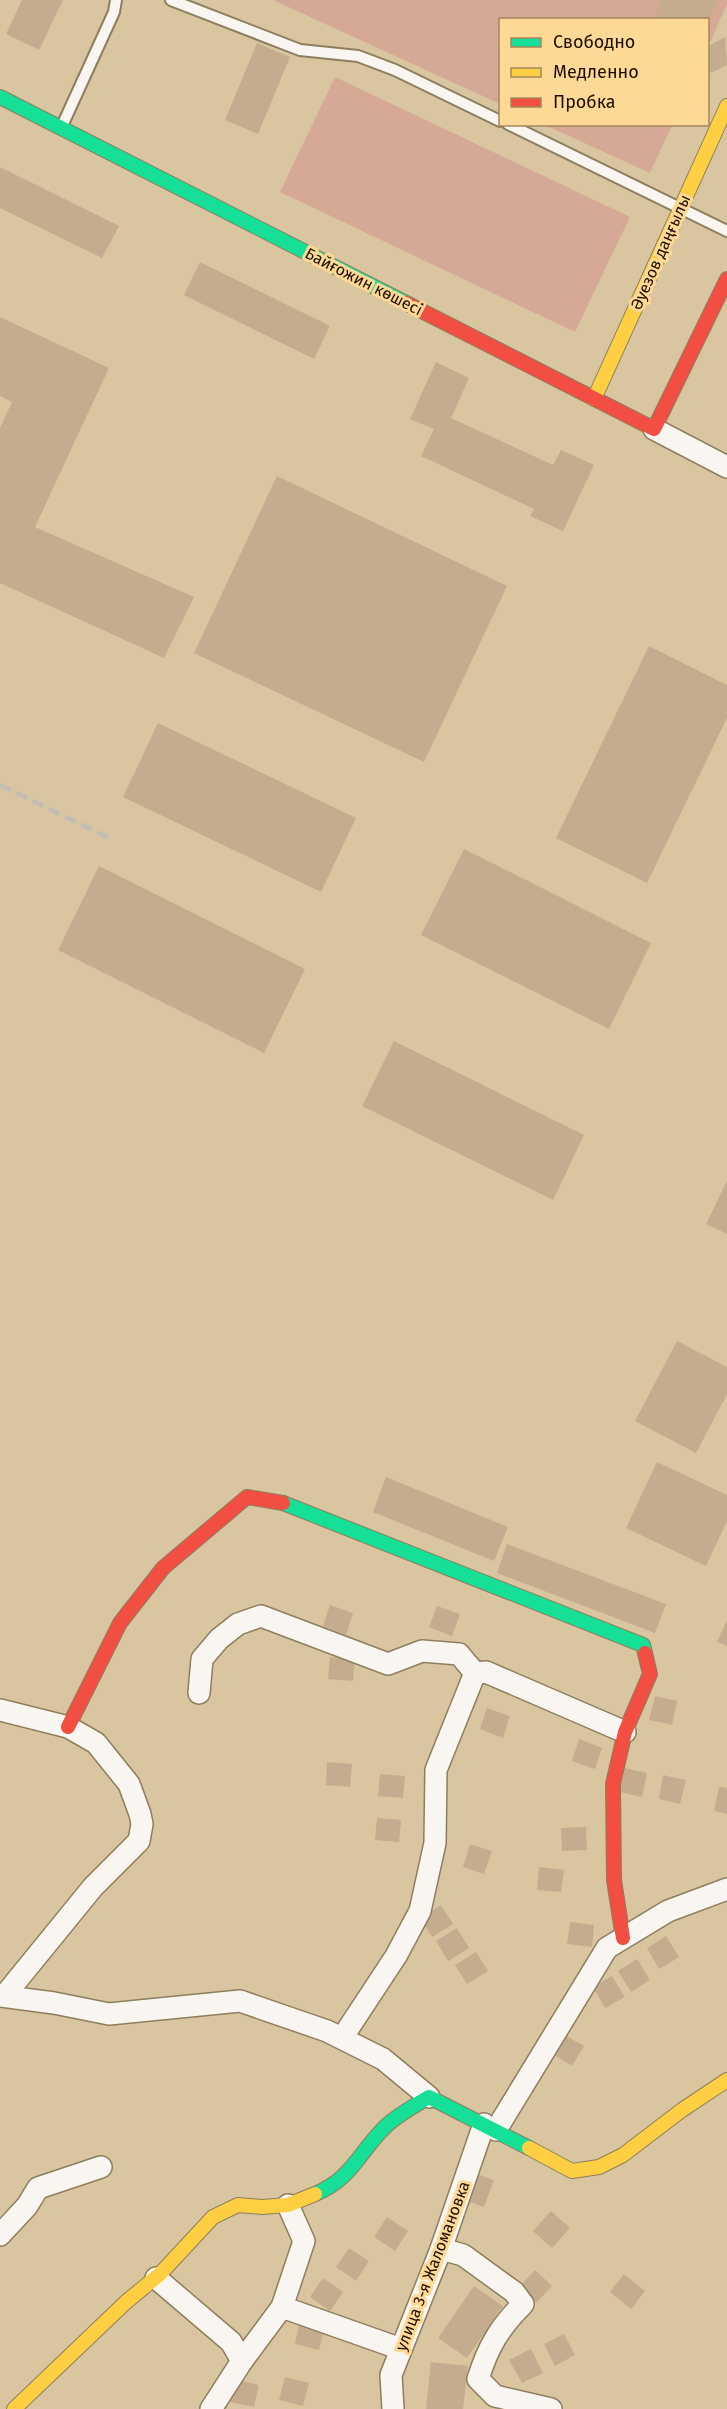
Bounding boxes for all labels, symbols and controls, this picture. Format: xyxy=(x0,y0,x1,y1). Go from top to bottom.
legend xyxy=(499,18,709,126)
text: Свободно xyxy=(553,31,635,53)
text: Медленно xyxy=(553,61,639,83)
text: Пробка xyxy=(553,91,616,113)
street label: Әуезов даңғылы xyxy=(627,192,694,313)
street label: Байғожин көшесі xyxy=(302,244,426,319)
street label: улица 3-я Жаломановка xyxy=(391,2179,474,2354)

